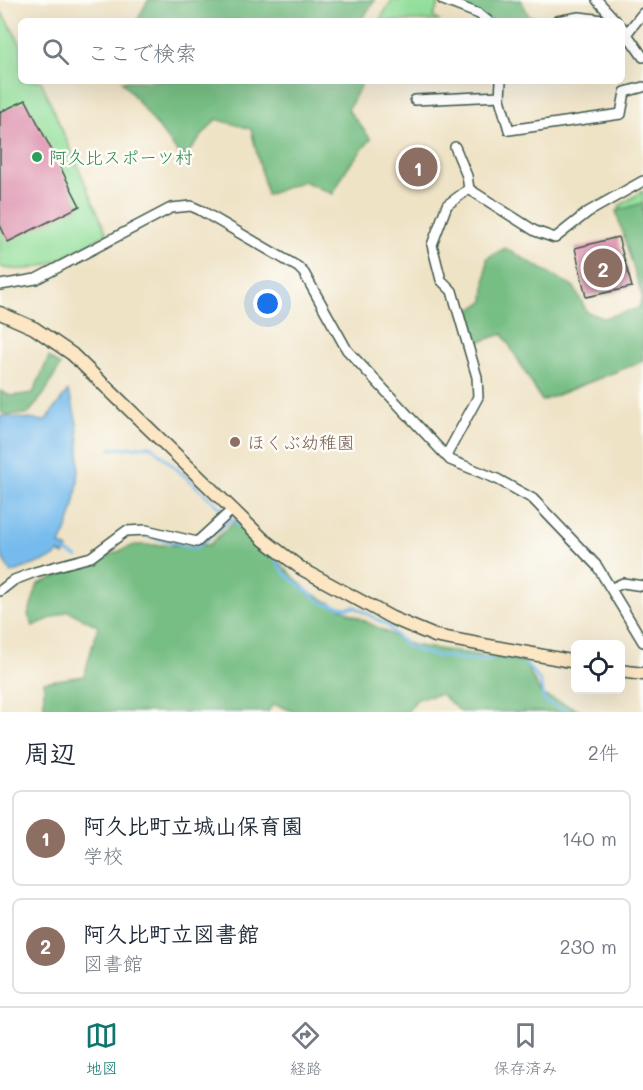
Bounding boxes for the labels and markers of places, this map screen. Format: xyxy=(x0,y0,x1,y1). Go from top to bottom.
pin: 1 xyxy=(398,144,438,190)
place label: 阿久比スポーツ村 xyxy=(49,145,193,169)
marker: 阿久比スポーツ村 xyxy=(30,150,44,164)
pin: 2 xyxy=(584,246,622,290)
place label: ほくぶ幼稚園 xyxy=(247,430,355,454)
marker: ほくぶ幼稚園 xyxy=(228,435,242,449)

